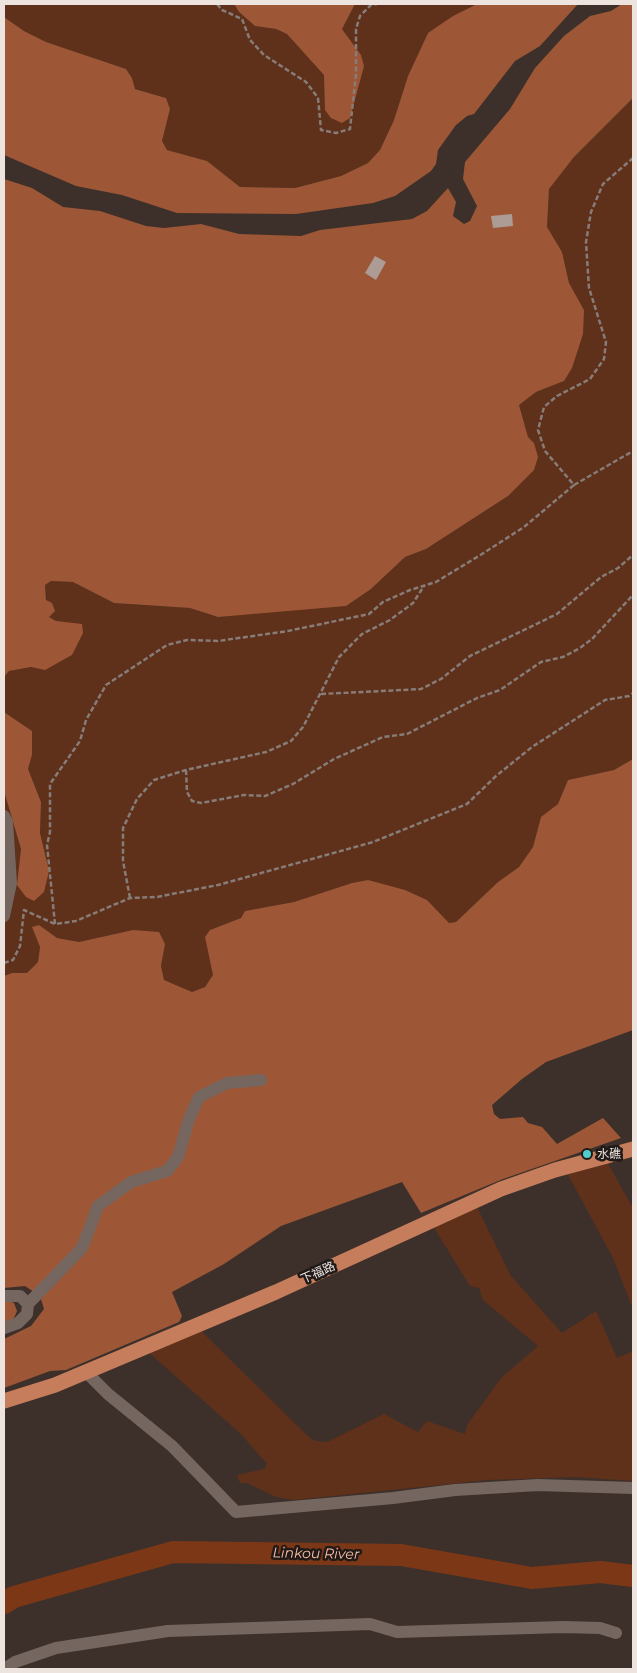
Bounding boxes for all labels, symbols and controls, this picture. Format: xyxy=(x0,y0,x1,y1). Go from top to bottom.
place label: 水礁 xyxy=(597,1147,621,1161)
marker: 水礁 xyxy=(581,1148,593,1160)
street label: 下福路 xyxy=(299,1259,337,1287)
water label: Linkou River xyxy=(273,1545,359,1563)

